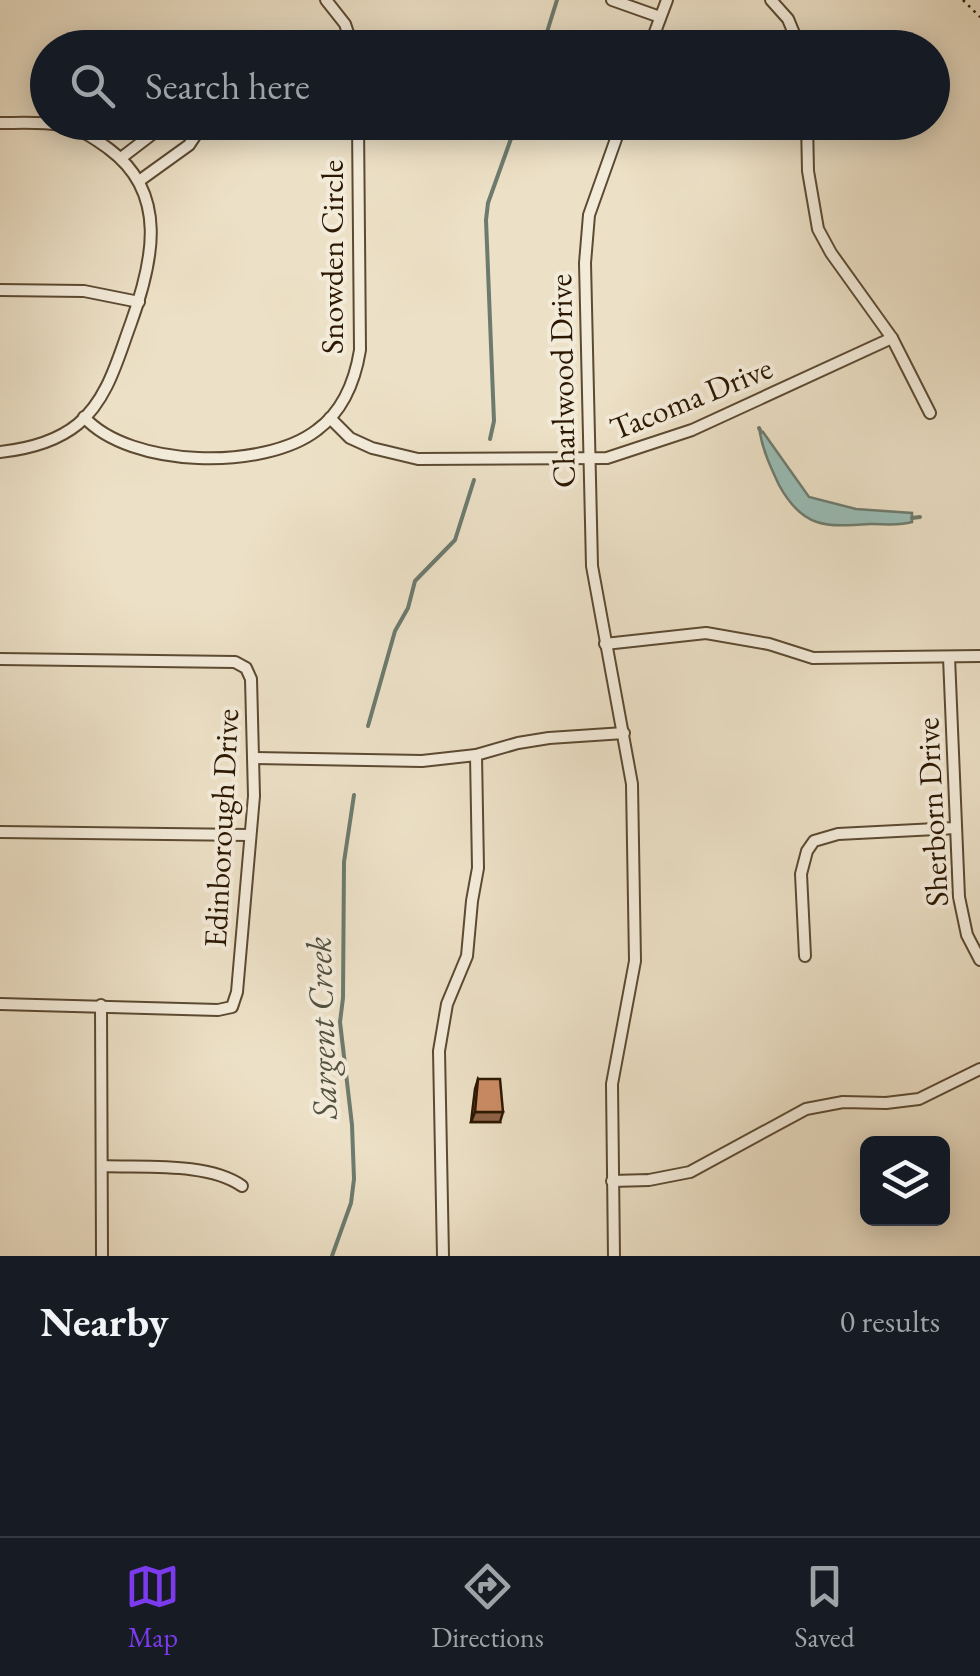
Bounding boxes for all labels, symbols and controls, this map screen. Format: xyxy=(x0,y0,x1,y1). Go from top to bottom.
search box xyxy=(30,30,950,140)
icon: search xyxy=(65,58,120,113)
text: Search here xyxy=(145,61,310,110)
street label: Snowden Circle xyxy=(311,160,353,354)
street label: Charlwood Drive xyxy=(539,274,585,488)
street label: Tacoma Drive xyxy=(604,346,778,450)
street label: Edinborough Drive xyxy=(194,708,248,948)
street label: Sherborn Drive xyxy=(906,716,958,908)
water label: Sargent Creek xyxy=(295,936,348,1121)
map controls xyxy=(860,1136,950,1226)
button: layers xyxy=(860,1136,950,1226)
text: Nearby xyxy=(40,1294,169,1349)
text: 0 results xyxy=(840,1300,940,1342)
tab: Map xyxy=(125,1559,180,1655)
tab: Directions xyxy=(431,1559,544,1655)
tab: Saved xyxy=(795,1559,855,1655)

